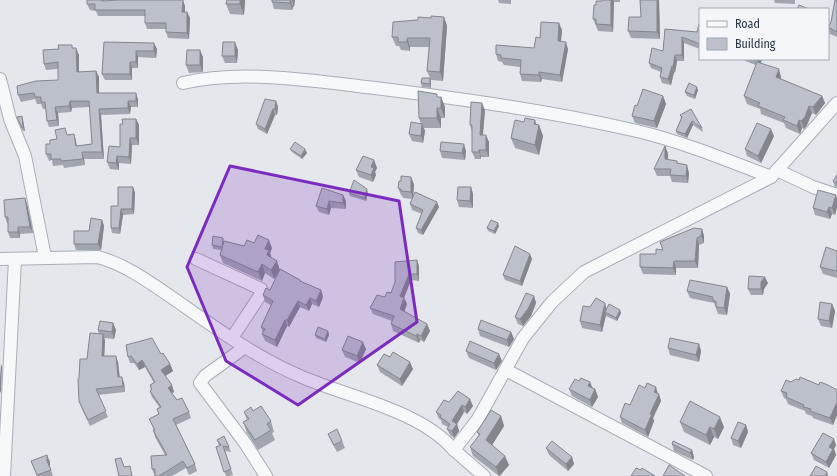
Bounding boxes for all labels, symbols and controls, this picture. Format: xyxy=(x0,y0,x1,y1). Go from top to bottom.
legend xyxy=(699,8,829,60)
text: Road xyxy=(735,17,760,31)
text: Building xyxy=(735,37,776,51)

